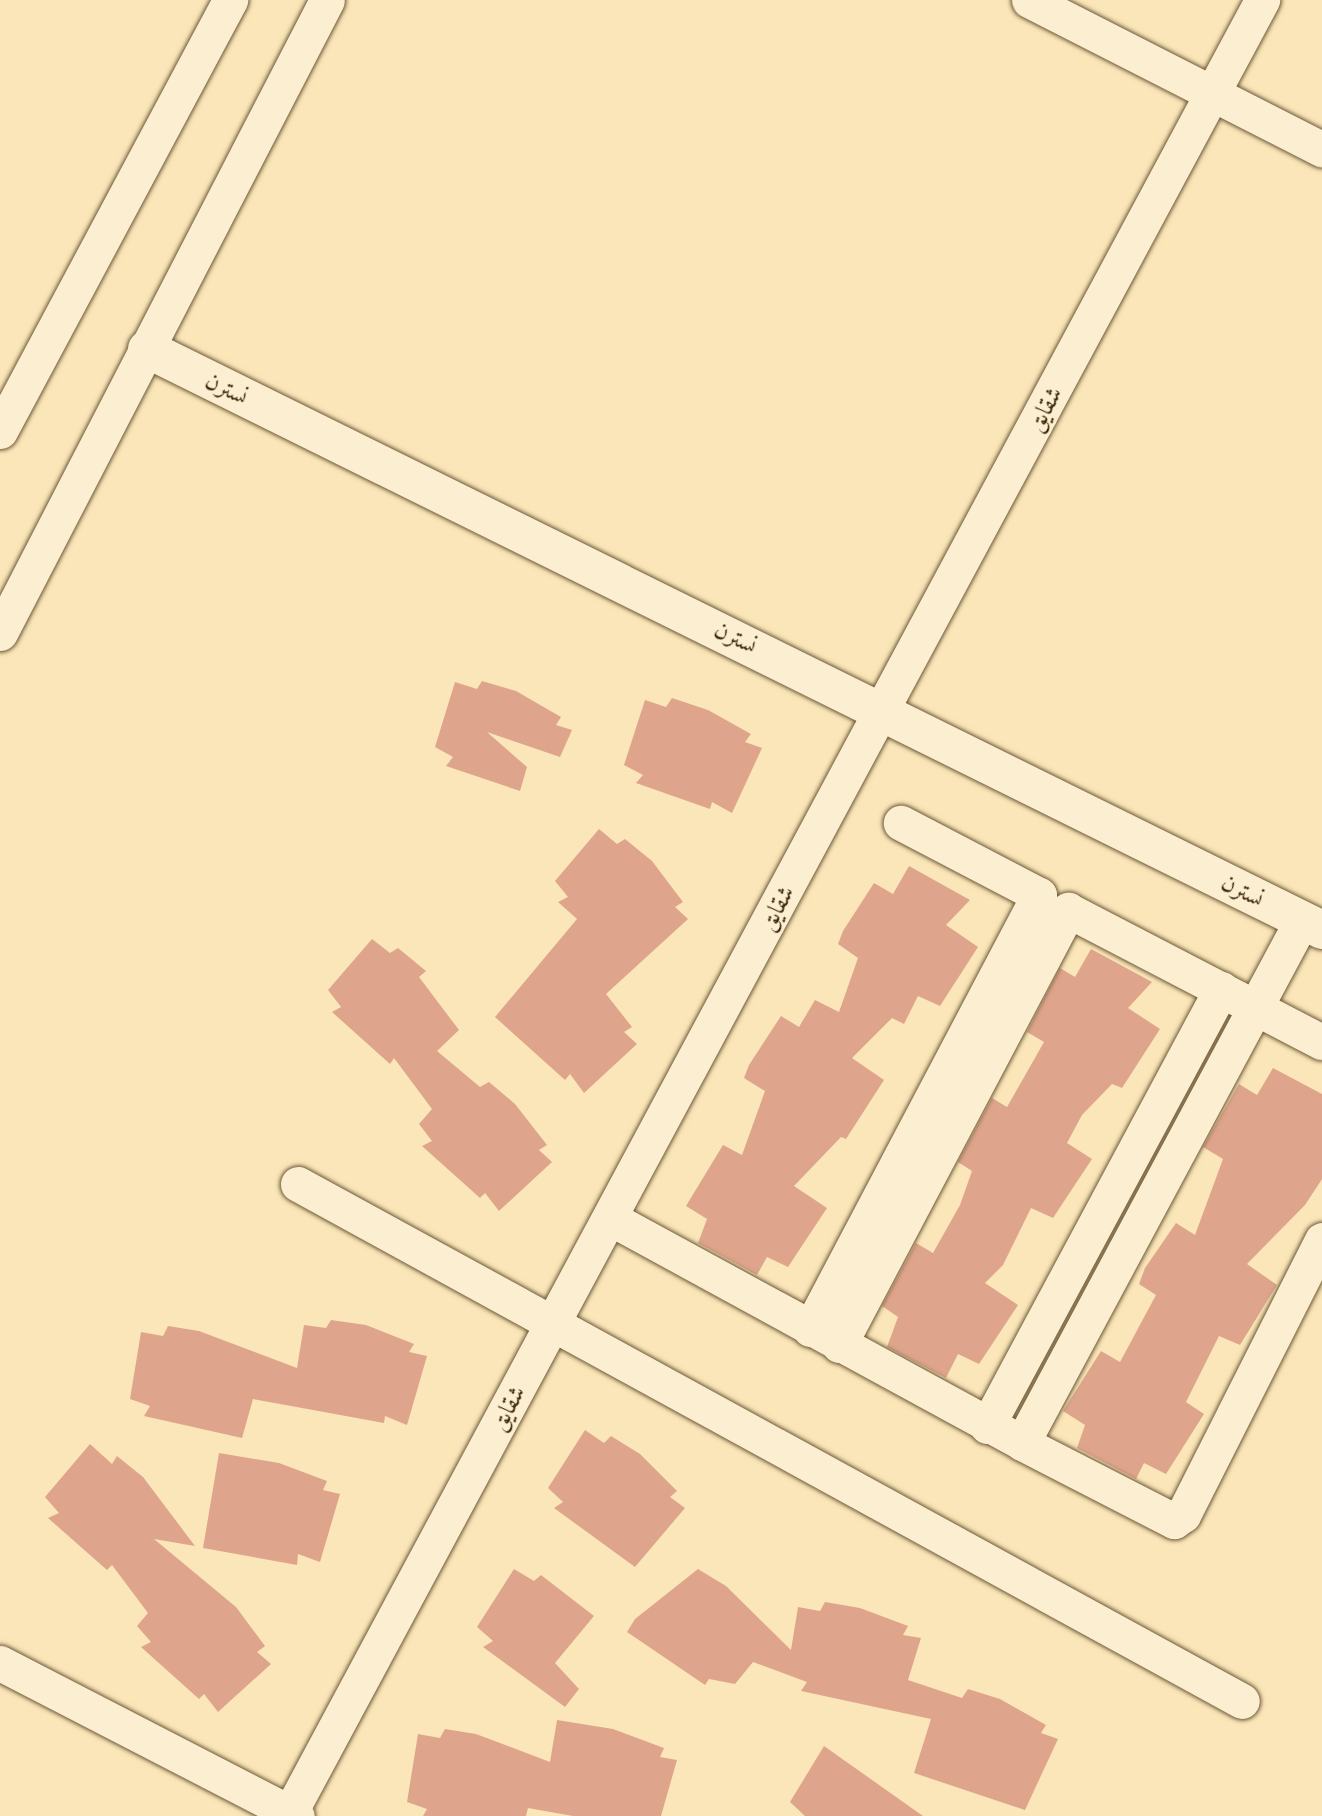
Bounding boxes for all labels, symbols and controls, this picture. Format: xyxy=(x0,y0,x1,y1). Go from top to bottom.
street label: نسترن xyxy=(201,365,253,411)
street label: شقایق xyxy=(1020,381,1068,437)
street label: نسترن xyxy=(710,614,762,660)
street label: نسترن xyxy=(1217,867,1269,913)
street label: شقایق xyxy=(752,880,800,936)
street label: شقایق xyxy=(483,1380,531,1436)

